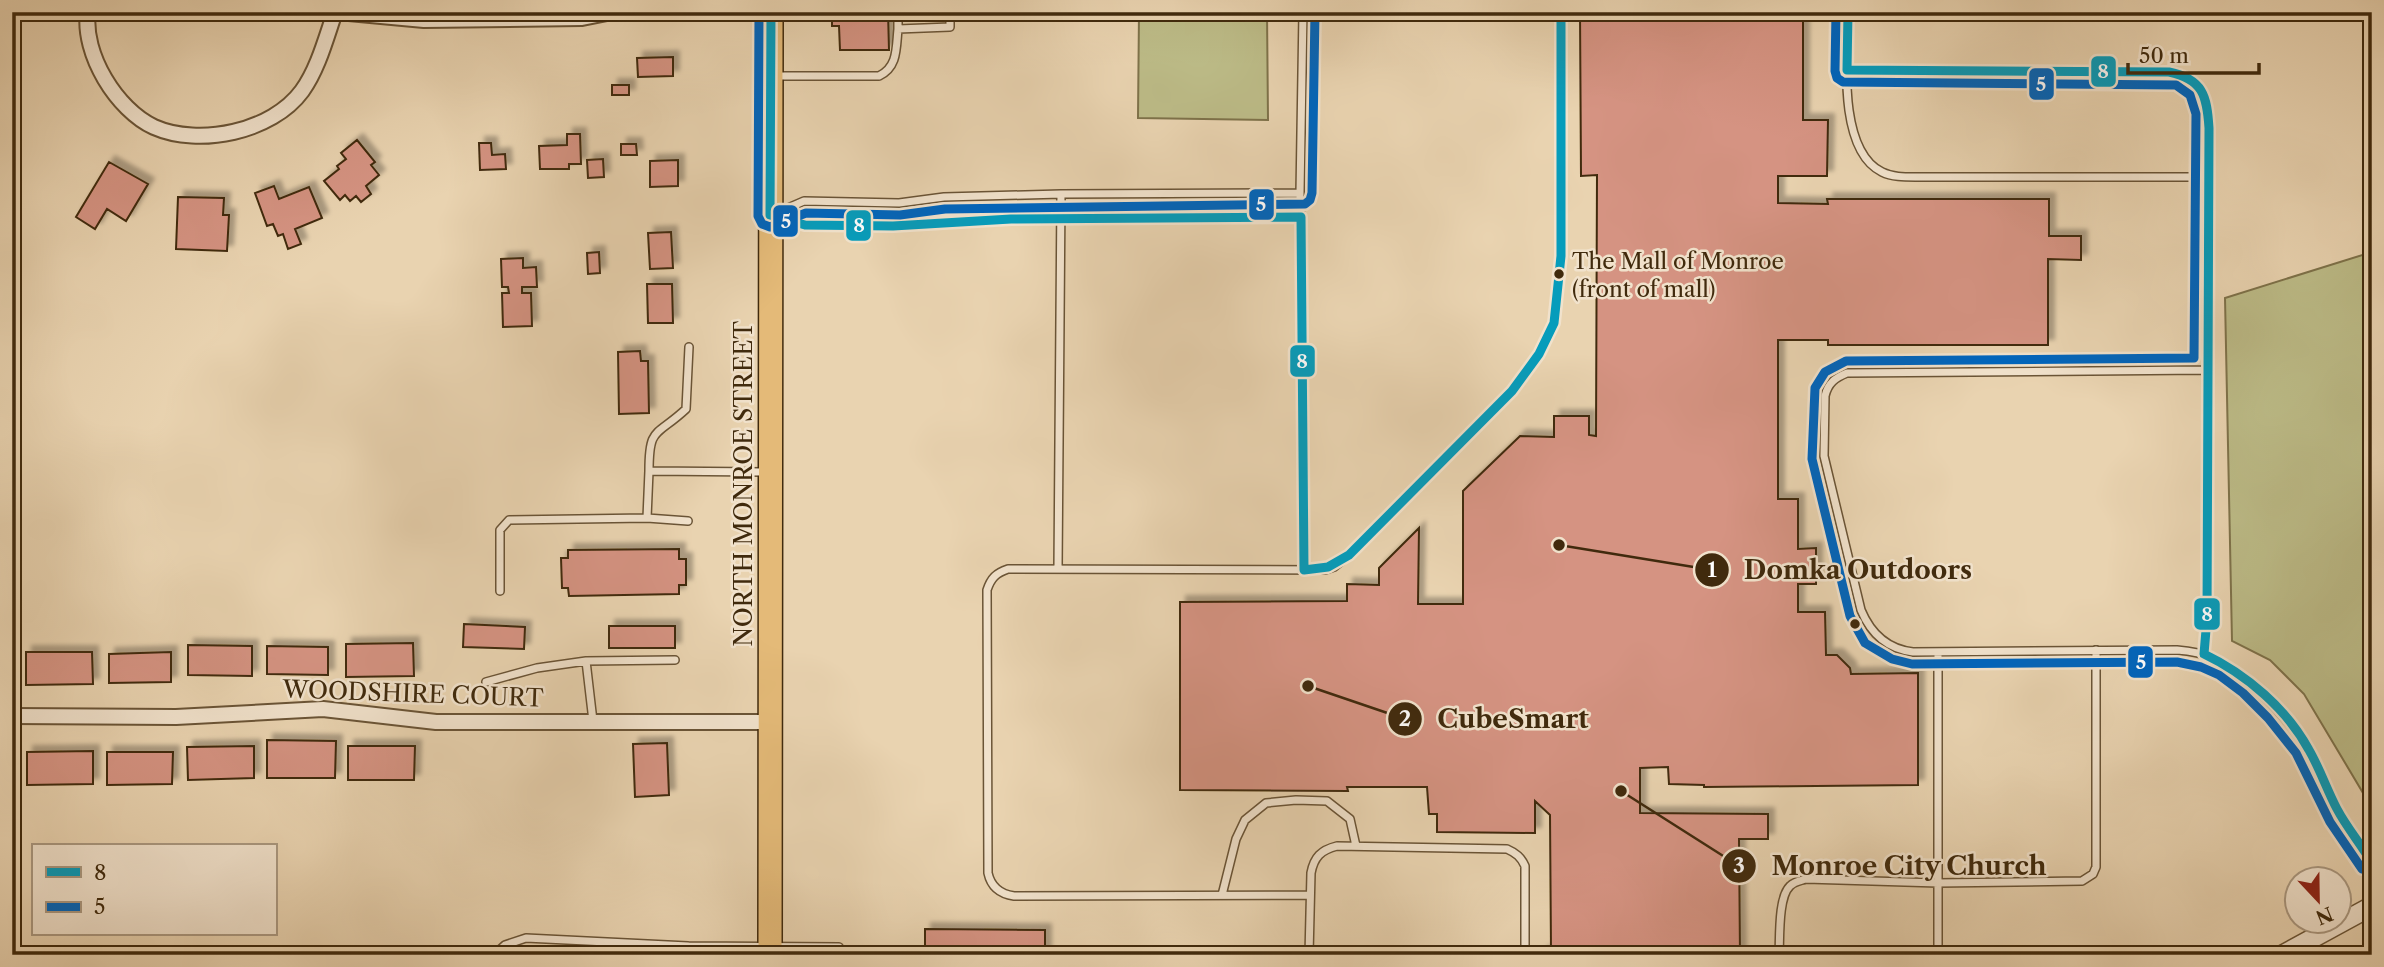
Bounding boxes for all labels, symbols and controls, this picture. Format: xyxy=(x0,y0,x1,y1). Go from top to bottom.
scale bar xyxy=(2128,32,2260,76)
text: 50 m xyxy=(2139,43,2189,68)
line badge: 8 xyxy=(2090,55,2117,88)
text: 8 xyxy=(2097,60,2109,83)
line badge: 5 xyxy=(2028,67,2055,101)
text: 5 xyxy=(2036,73,2046,96)
line badge: 5 xyxy=(1248,188,1275,221)
text: 5 xyxy=(1256,193,1266,216)
line badge: 5 xyxy=(772,204,799,238)
line badge: 8 xyxy=(845,209,872,242)
text: 5 xyxy=(781,210,791,233)
text: 8 xyxy=(853,214,865,237)
place label: The Mall of Monroe (front of mall) xyxy=(1572,248,1784,303)
marker: The Mall of Monroe (front of mall) xyxy=(1552,267,1566,281)
street label: NORTH MONROE STREET xyxy=(729,321,758,647)
line badge: 8 xyxy=(1289,344,1316,378)
text: 8 xyxy=(1296,350,1308,373)
callout: Domka Outdoors xyxy=(1695,546,1986,593)
text: Domka Outdoors xyxy=(1744,554,1972,586)
text: 1 xyxy=(1707,557,1717,582)
line badge: 8 xyxy=(2193,597,2221,631)
text: 8 xyxy=(2201,603,2213,626)
unlabelled marker xyxy=(1848,617,1862,631)
line badge: 5 xyxy=(2127,645,2154,679)
text: 5 xyxy=(2136,651,2146,674)
street label: WOODSHIRE COURT xyxy=(281,674,544,713)
callout: CubeSmart xyxy=(1388,696,1602,743)
text: CubeSmart xyxy=(1437,703,1589,735)
text: 2 xyxy=(1399,706,1411,731)
callout: Monroe City Church xyxy=(1722,842,2060,889)
legend xyxy=(32,844,276,936)
text: Monroe City Church xyxy=(1771,850,2047,882)
text: 3 xyxy=(1733,853,1745,878)
text: 8 xyxy=(94,860,106,885)
north arrow xyxy=(2282,866,2352,936)
text: 5 xyxy=(94,894,105,919)
text: N xyxy=(2312,902,2336,929)

